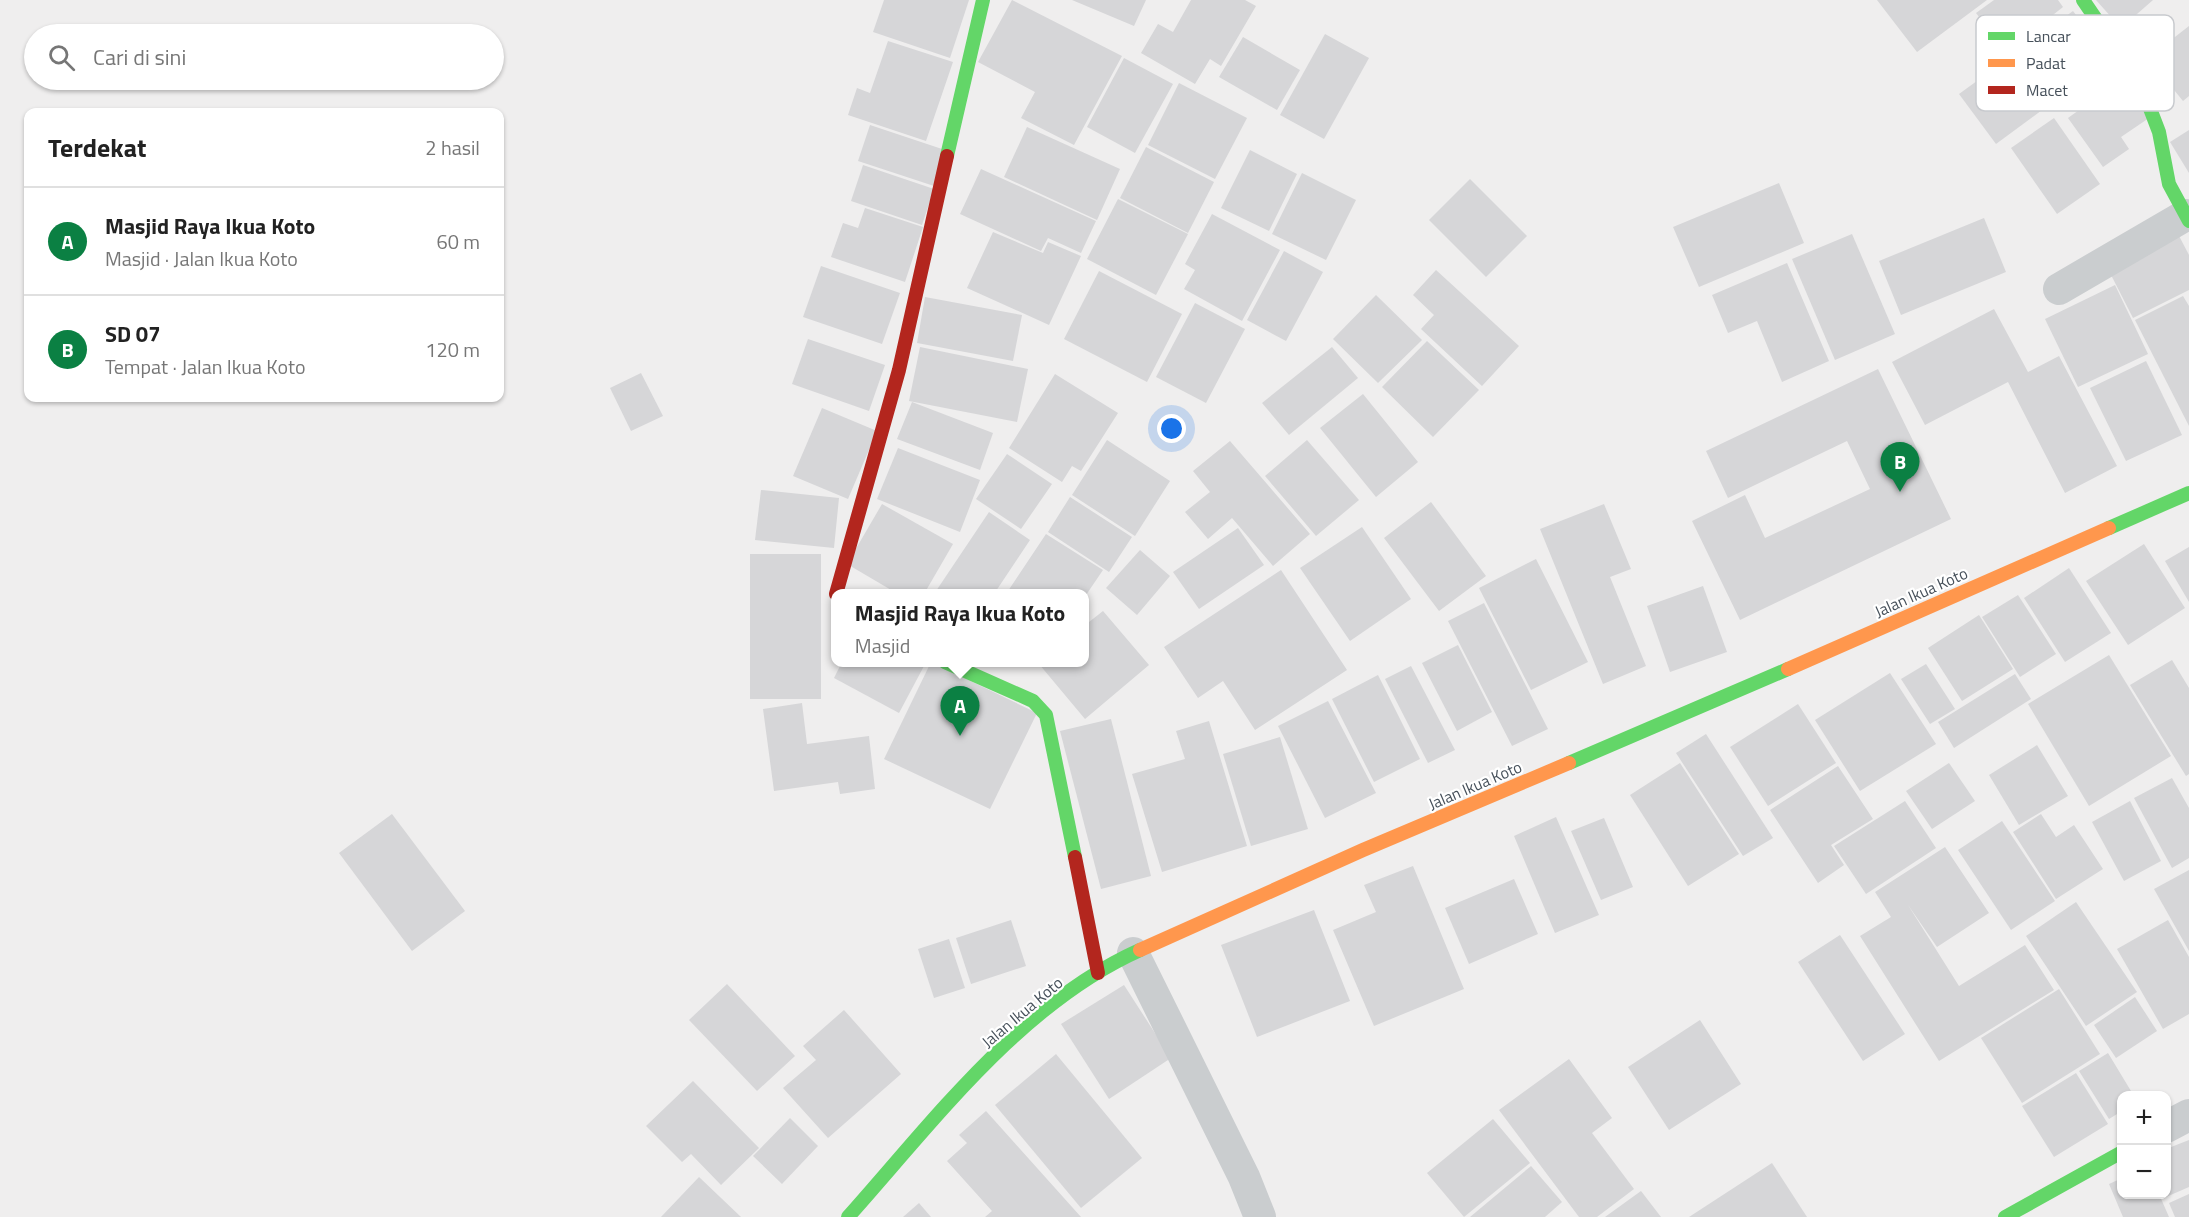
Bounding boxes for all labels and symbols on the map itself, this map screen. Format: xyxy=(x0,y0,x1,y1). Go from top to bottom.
legend xyxy=(1976,15,2174,111)
text: Lancar xyxy=(2026,24,2071,48)
text: Padat xyxy=(2026,51,2066,75)
text: Macet xyxy=(2026,78,2068,102)
your location xyxy=(1157,414,1186,443)
pin: B xyxy=(1880,442,1920,492)
street label: Jalan Ikua Koto xyxy=(1871,561,1971,623)
pin: A xyxy=(940,686,980,736)
street label: Jalan Ikua Koto xyxy=(1425,755,1525,815)
street label: Jalan Ikua Koto xyxy=(976,971,1068,1053)

